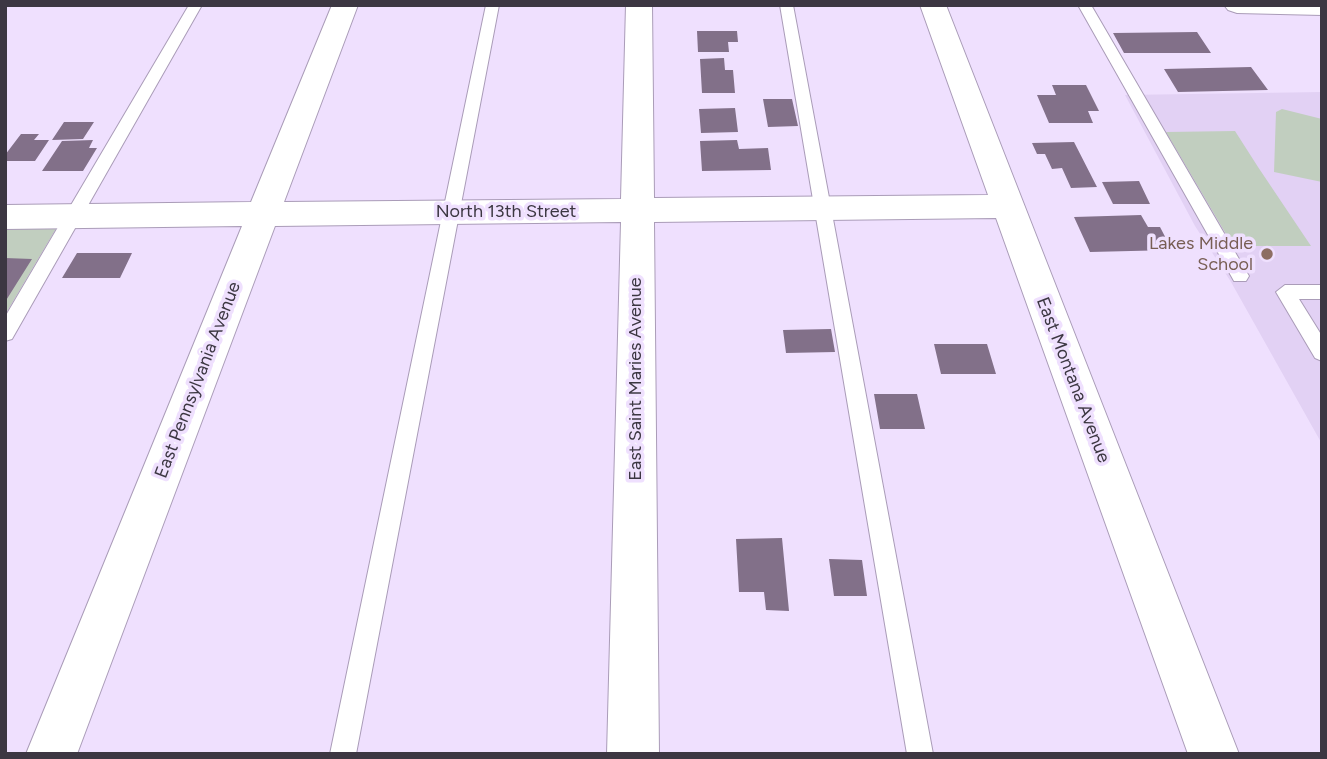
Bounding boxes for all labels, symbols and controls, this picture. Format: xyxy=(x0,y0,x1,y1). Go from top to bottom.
street label: North 13th Street xyxy=(436,201,576,223)
place label: Lakes Middle School xyxy=(1149,233,1253,276)
marker: Lakes Middle School xyxy=(1259,246,1275,262)
street label: East Saint Maries Avenue xyxy=(625,277,647,481)
street label: East Pennsylvania Avenue xyxy=(151,279,245,481)
street label: East Montana Avenue xyxy=(1031,294,1115,466)

